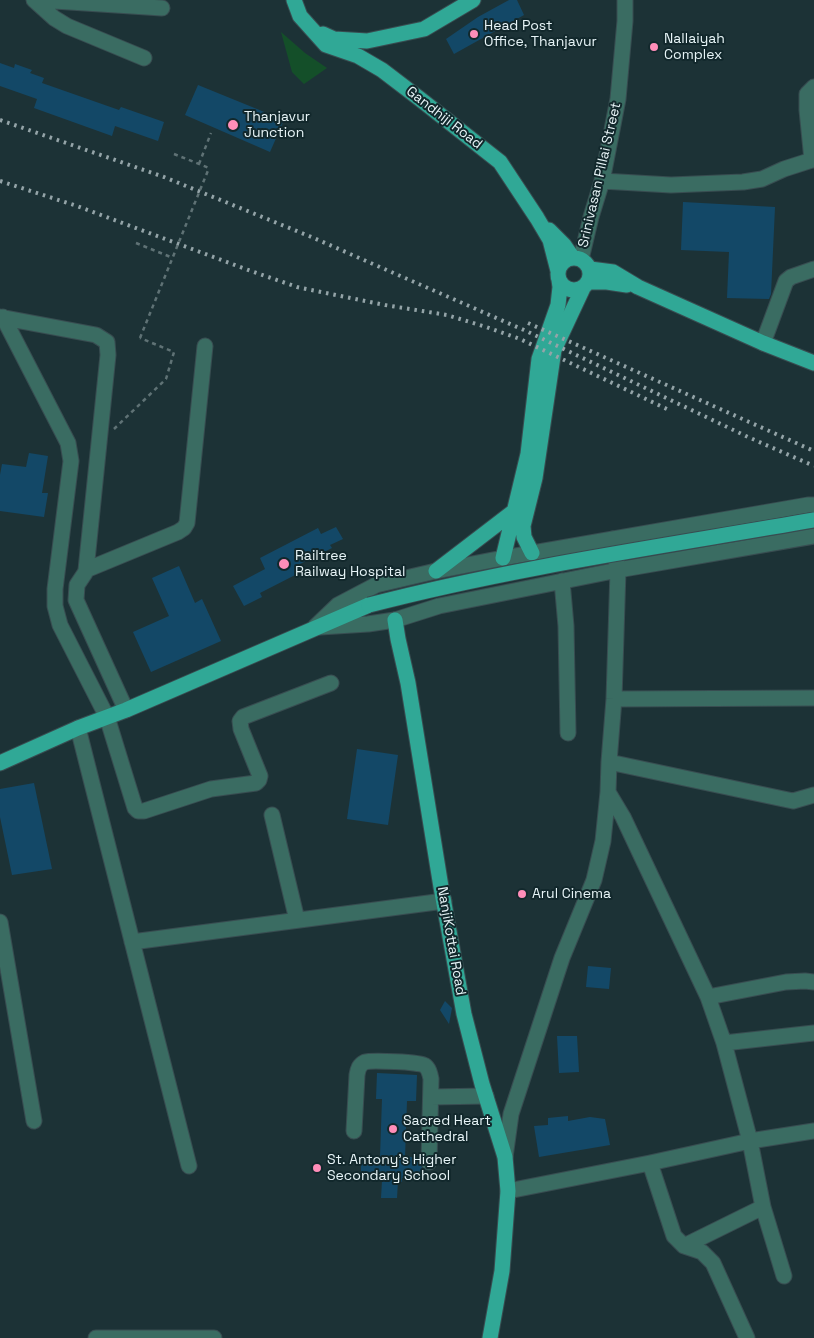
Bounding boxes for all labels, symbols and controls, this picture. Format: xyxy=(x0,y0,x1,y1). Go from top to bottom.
place label: Head Post Office, Thanjavur xyxy=(484,18,597,50)
marker: Head Post Office, Thanjavur xyxy=(468,28,480,40)
place label: Nallaiyah Complex xyxy=(664,31,725,64)
marker: Nallaiyah Complex xyxy=(648,41,660,53)
street label: Gandhiji Road xyxy=(403,83,485,153)
street label: Srinivasan Pillai Street xyxy=(575,101,625,249)
place label: Thanjavur Junction xyxy=(244,109,310,142)
marker: Thanjavur Junction xyxy=(226,118,240,132)
place label: Railtree Railway Hospital xyxy=(295,548,405,580)
marker: Railtree Railway Hospital xyxy=(277,557,291,571)
street label: NanjiKottai Road xyxy=(433,885,469,997)
place label: Arul Cinema xyxy=(532,886,611,902)
marker: Arul Cinema xyxy=(516,888,528,900)
place label: Sacred Heart Cathedral xyxy=(403,1113,491,1146)
marker: Sacred Heart Cathedral xyxy=(387,1123,399,1135)
place label: St. Antony's Higher Secondary School xyxy=(327,1152,456,1184)
marker: St. Antony's Higher Secondary School xyxy=(311,1162,323,1174)

